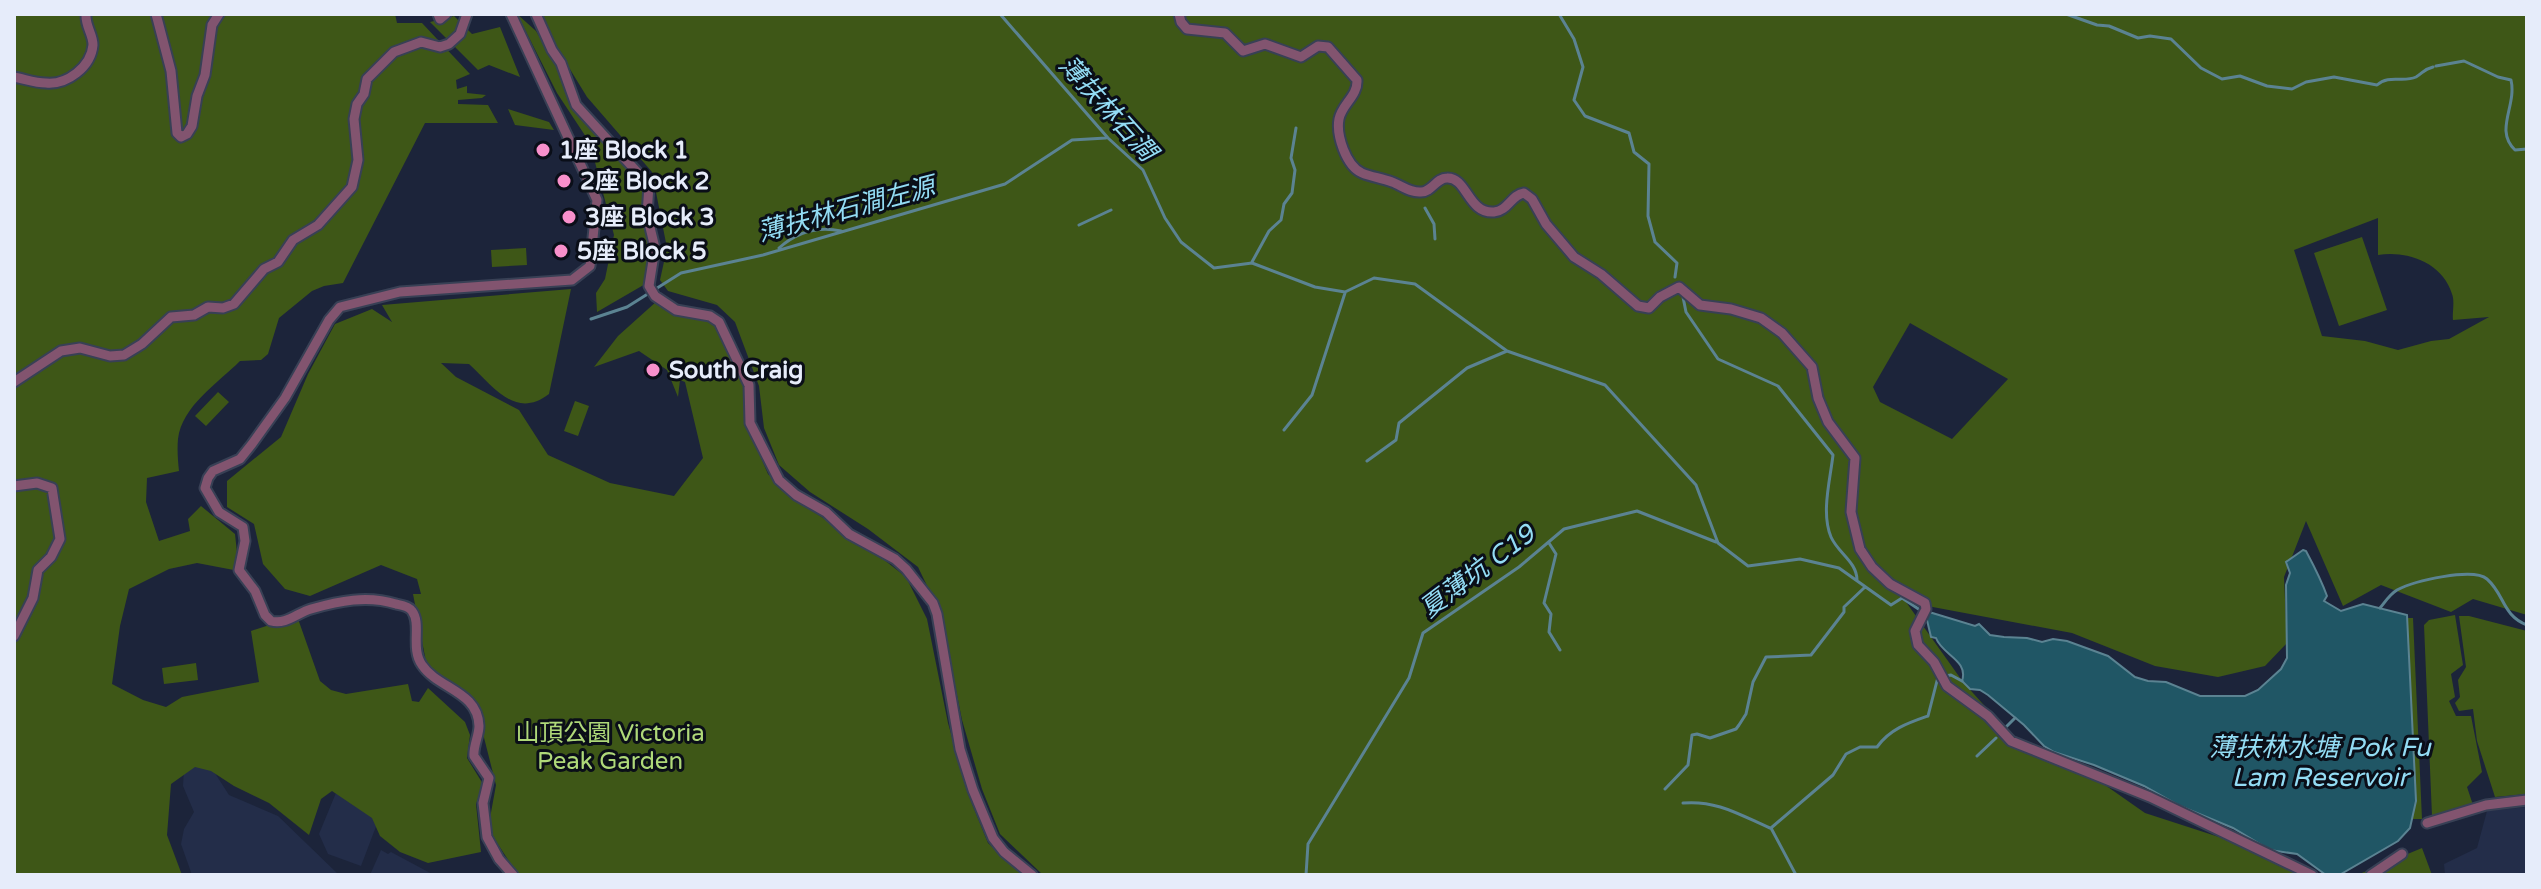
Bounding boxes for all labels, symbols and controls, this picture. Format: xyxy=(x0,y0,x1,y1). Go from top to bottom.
water label: 薄扶林石澗 xyxy=(1053,50,1165,170)
place label: 1座 Block 1 xyxy=(559,136,689,165)
marker: 1座 Block 1 xyxy=(534,141,552,159)
place label: 2座 Block 2 xyxy=(580,167,710,196)
water label: 薄扶林石澗左源 xyxy=(754,170,942,248)
marker: 2座 Block 2 xyxy=(555,172,573,190)
place label: 3座 Block 3 xyxy=(585,203,715,232)
marker: 3座 Block 3 xyxy=(560,208,578,226)
place label: 5座 Block 5 xyxy=(577,237,707,266)
marker: 5座 Block 5 xyxy=(552,242,570,260)
place label: South Craig xyxy=(669,356,803,385)
marker: South Craig xyxy=(644,361,662,379)
water label: 夏薄坑 C19 xyxy=(1414,517,1542,625)
park label: 山頂公園 Victoria Peak Garden xyxy=(515,719,705,776)
water label: 薄扶林水塘 Pok Fu Lam Reservoir xyxy=(2209,732,2432,793)

